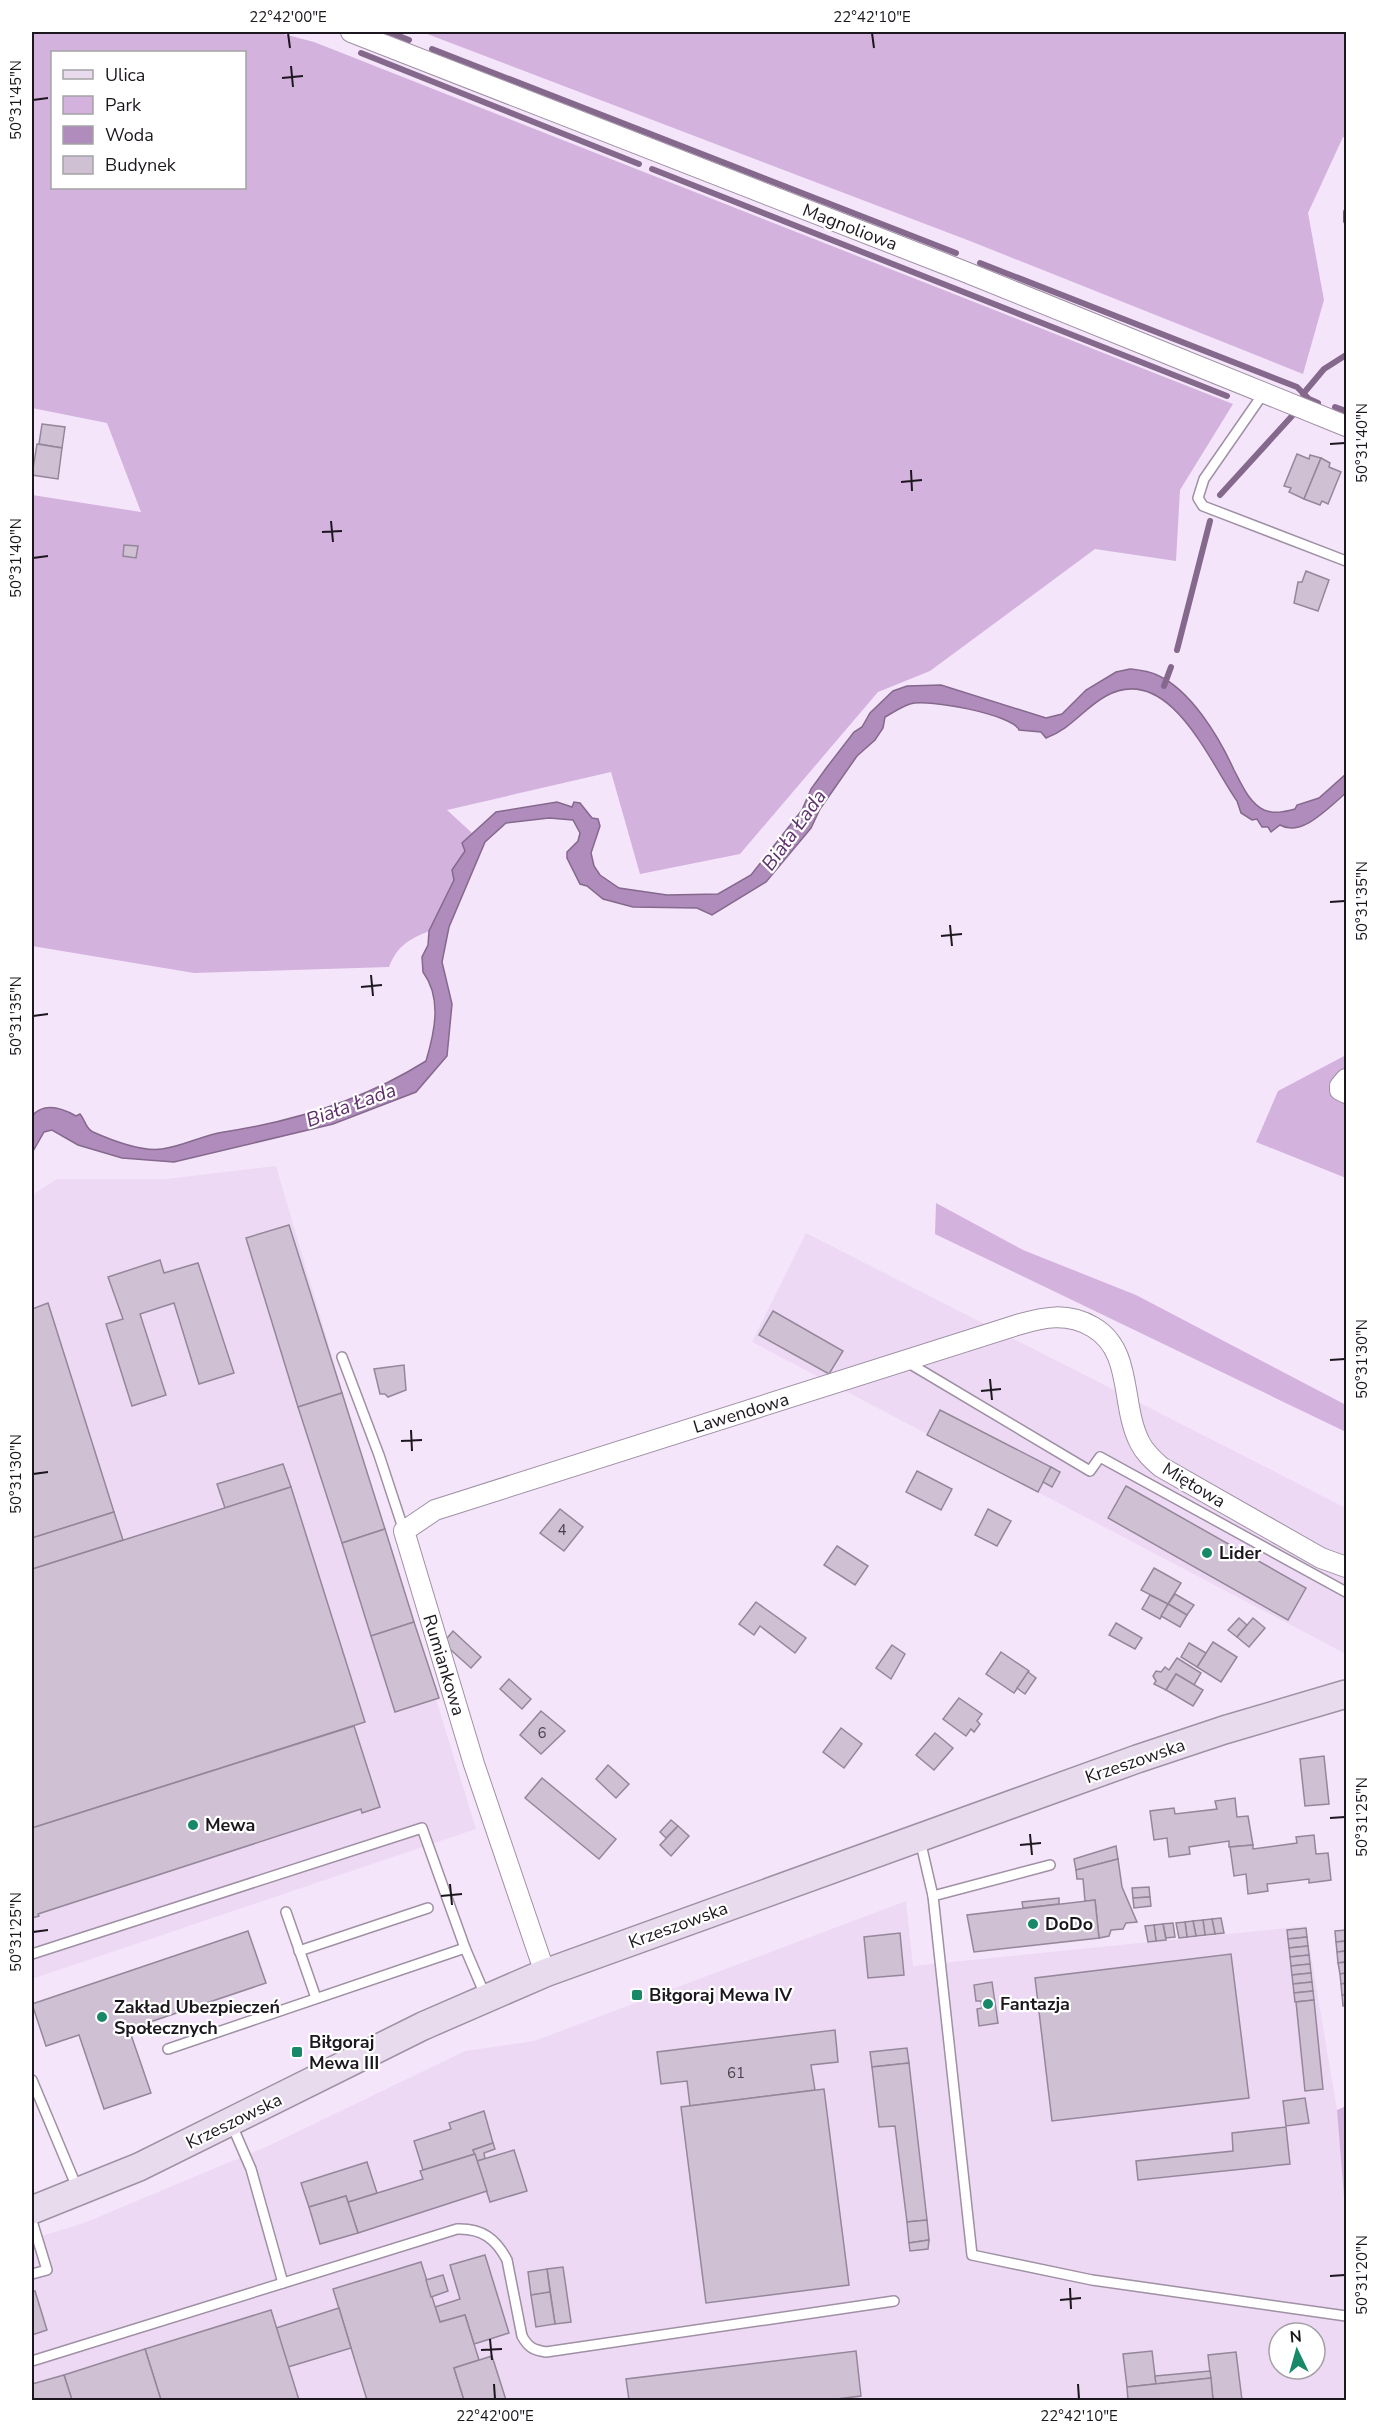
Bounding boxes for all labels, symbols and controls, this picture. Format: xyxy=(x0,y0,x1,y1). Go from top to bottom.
text: 22°42'00"E xyxy=(249,7,327,27)
text: 22°42'10"E xyxy=(833,7,911,27)
legend xyxy=(51,51,246,189)
text: 50°31'45"N xyxy=(6,60,26,140)
text: Ulica xyxy=(105,63,145,87)
text: Park xyxy=(105,93,142,117)
text: Woda xyxy=(105,123,154,147)
text: Budynek xyxy=(105,153,177,177)
street label: Magnoliowa xyxy=(799,198,901,256)
text: 50°31'40"N xyxy=(1352,403,1372,483)
text: 50°31'40"N xyxy=(6,518,26,598)
water label: Biała Łada xyxy=(755,784,833,876)
text: 50°31'35"N xyxy=(1352,861,1372,941)
text: 50°31'35"N xyxy=(6,976,26,1056)
water label: Biała Łada xyxy=(302,1076,400,1134)
text: 50°31'30"N xyxy=(1352,1319,1372,1399)
street label: Lawendowa xyxy=(690,1387,792,1439)
text: 50°31'30"N xyxy=(6,1434,26,1514)
street label: Miętowa xyxy=(1158,1457,1230,1513)
house number: 4 xyxy=(557,1520,567,1540)
place label: Lider xyxy=(1219,1541,1261,1565)
marker: Lider xyxy=(1200,1546,1214,1560)
street label: Rumiankowa xyxy=(417,1611,471,1719)
house number: 6 xyxy=(537,1723,547,1743)
street label: Krzeszowska xyxy=(1082,1733,1188,1789)
text: 50°31'25"N xyxy=(1352,1777,1372,1857)
place label: Mewa xyxy=(205,1813,255,1837)
marker: Mewa xyxy=(186,1818,200,1832)
text: 50°31'25"N xyxy=(6,1892,26,1972)
street label: Krzeszowska xyxy=(625,1896,731,1954)
place label: DoDo xyxy=(1045,1912,1093,1936)
marker: DoDo xyxy=(1026,1917,1040,1931)
place label: Biłgoraj Mewa IV xyxy=(649,1983,793,2007)
marker: Biłgoraj Mewa IV xyxy=(630,1988,644,2002)
place label: Fantazja xyxy=(1000,1992,1070,2016)
place label: Zakład Ubezpieczeń Społecznych xyxy=(114,1995,280,2040)
marker: Fantazja xyxy=(981,1997,995,2011)
marker: Zakład Ubezpieczeń Społecznych xyxy=(95,2010,109,2024)
place label: Biłgoraj Mewa III xyxy=(309,2030,379,2075)
marker: Biłgoraj Mewa III xyxy=(290,2045,304,2059)
house number: 61 xyxy=(727,2063,745,2083)
street label: Krzeszowska xyxy=(182,2087,286,2155)
text: 50°31'20"N xyxy=(1352,2235,1372,2315)
north arrow xyxy=(1267,2321,1327,2381)
text: N xyxy=(1289,2326,1303,2349)
text: 22°42'00"E xyxy=(456,2406,534,2426)
text: 22°42'10"E xyxy=(1040,2406,1118,2426)

